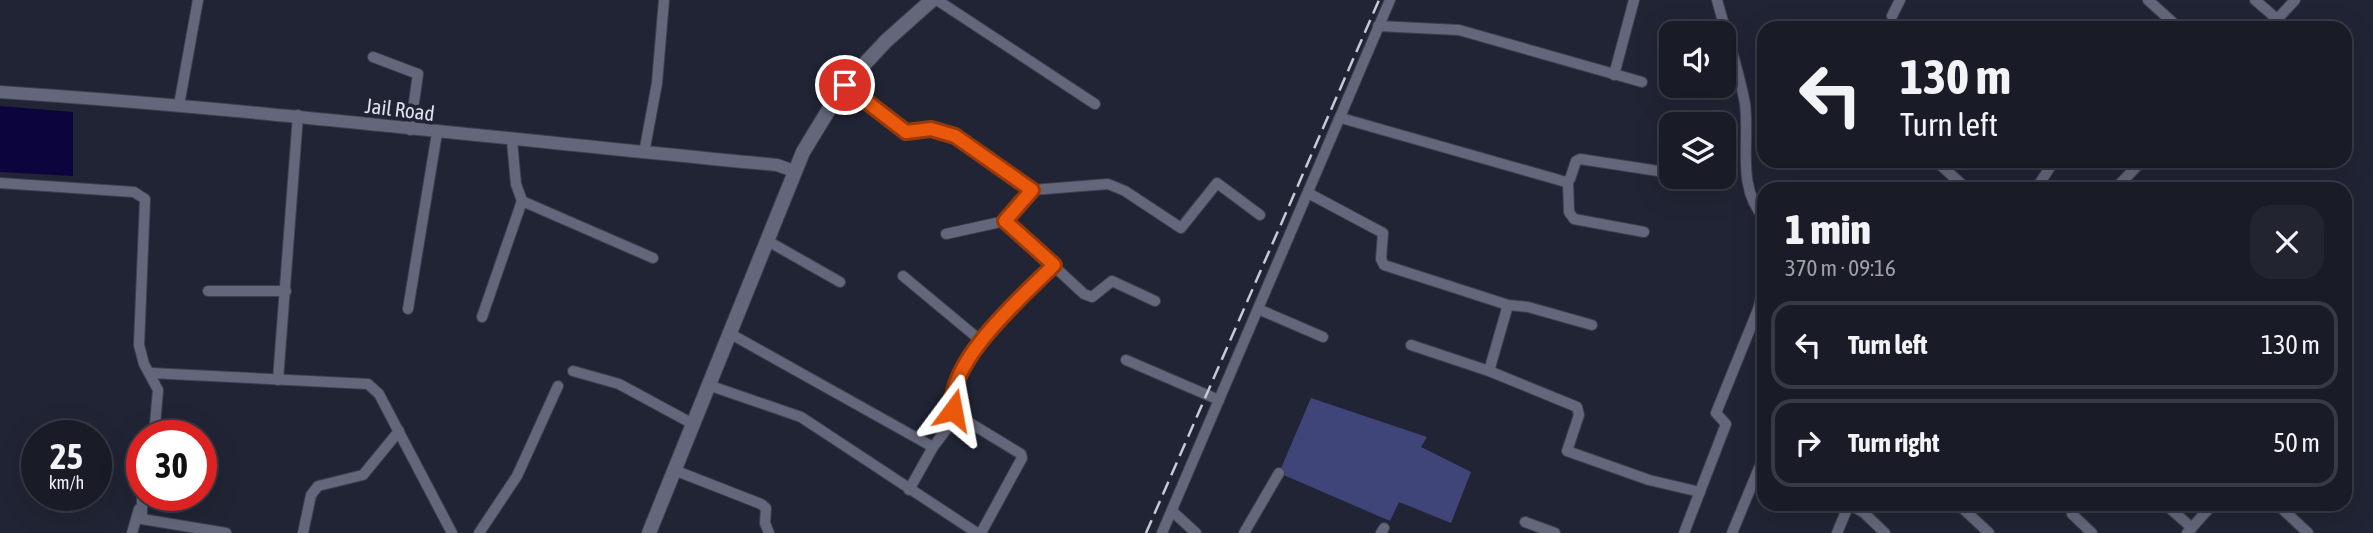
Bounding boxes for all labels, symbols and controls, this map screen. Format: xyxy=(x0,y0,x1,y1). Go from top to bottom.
map controls xyxy=(1659,21,1736,189)
button: sound xyxy=(1659,21,1736,98)
text: 130 m xyxy=(1900,48,2011,104)
icon: left xyxy=(1785,49,1876,140)
pin xyxy=(815,55,875,115)
icon: arrive xyxy=(826,66,864,104)
street label: Jail Road xyxy=(364,93,436,125)
text: Turn left xyxy=(1900,106,1998,143)
button: layers xyxy=(1659,112,1736,189)
text: 1 min xyxy=(1785,205,1871,253)
button: close xyxy=(2250,205,2324,279)
text: 370 m · 09:16 xyxy=(1785,255,1896,281)
icon: left xyxy=(1789,326,1827,364)
text: Turn left xyxy=(1848,330,1928,360)
text: 130 m xyxy=(2261,330,2320,360)
position arrow xyxy=(916,373,990,447)
speed limit sign: 30 xyxy=(126,420,217,511)
icon: right xyxy=(1789,424,1827,462)
text: Turn right xyxy=(1848,428,1939,458)
text: 50 m xyxy=(2273,428,2320,458)
text: 25 xyxy=(50,436,83,476)
text: km/h xyxy=(49,472,84,493)

